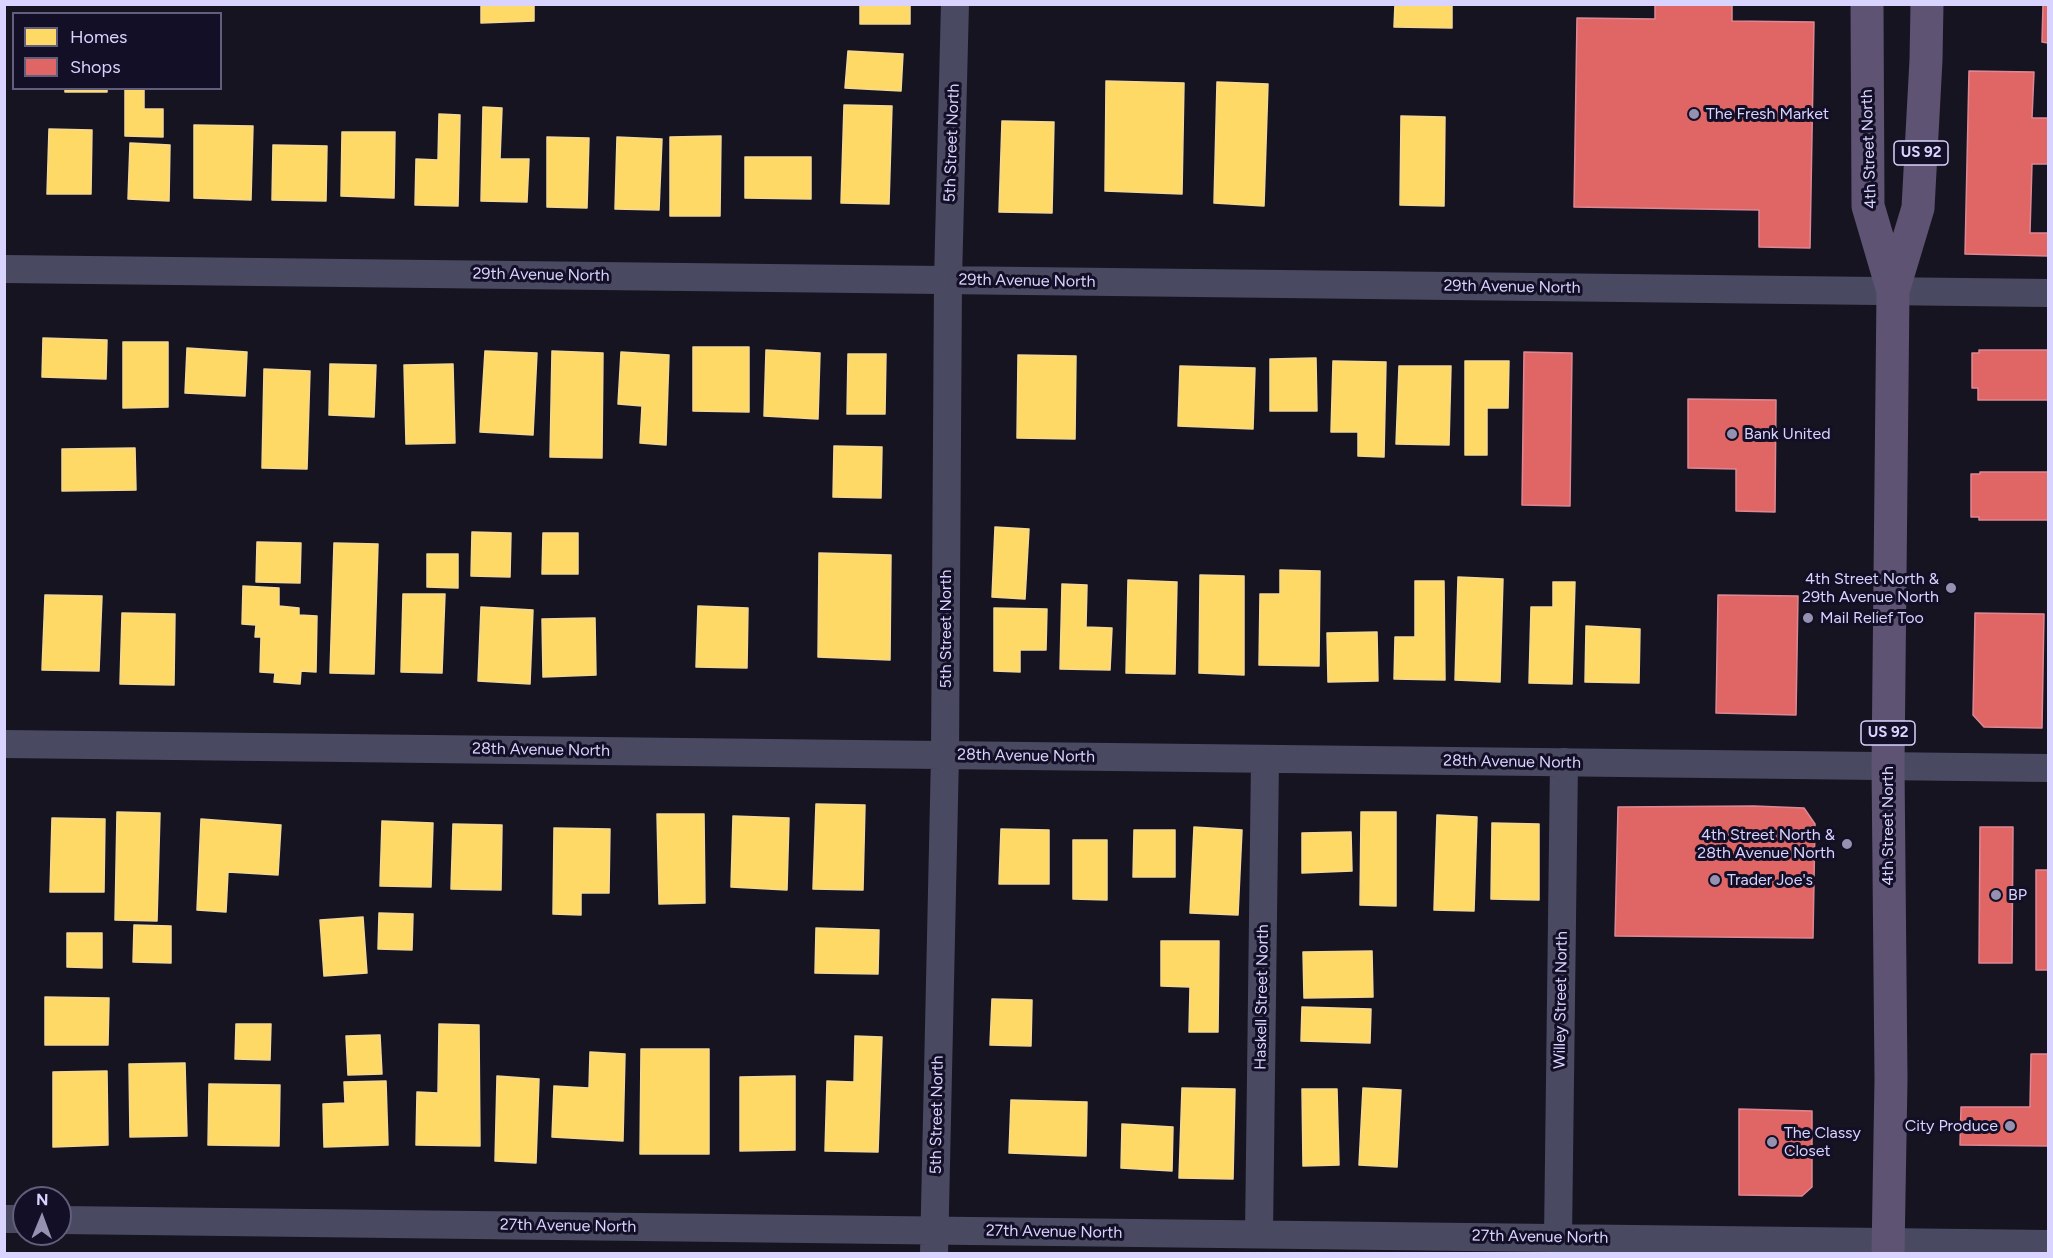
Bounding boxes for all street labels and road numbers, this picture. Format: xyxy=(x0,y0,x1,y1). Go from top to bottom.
street label: 5th Street North xyxy=(940,83,964,203)
street label: 4th Street North xyxy=(1857,89,1881,209)
road number: US 92 xyxy=(1894,141,1948,165)
street label: 29th Avenue North xyxy=(472,264,610,286)
street label: 29th Avenue North xyxy=(958,270,1096,292)
street label: 29th Avenue North xyxy=(1443,276,1581,298)
street label: 5th Street North xyxy=(936,570,956,688)
road number: US 92 xyxy=(1861,721,1915,745)
street label: 28th Avenue North xyxy=(472,739,610,761)
street label: 28th Avenue North xyxy=(957,745,1095,767)
street label: 28th Avenue North xyxy=(1443,751,1581,773)
street label: 4th Street North xyxy=(1878,766,1898,886)
street label: Haskell Street North xyxy=(1251,924,1273,1070)
street label: Willey Street North xyxy=(1550,931,1572,1069)
street label: 5th Street North xyxy=(926,1055,948,1175)
street label: 27th Avenue North xyxy=(500,1215,636,1237)
street label: 27th Avenue North xyxy=(986,1221,1122,1243)
street label: 27th Avenue North xyxy=(1472,1226,1608,1248)

